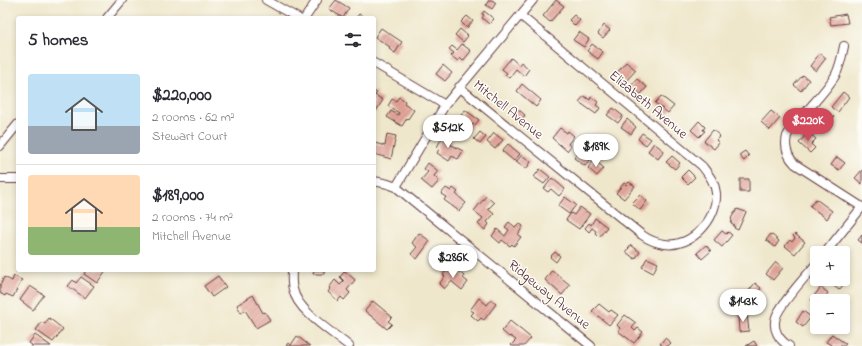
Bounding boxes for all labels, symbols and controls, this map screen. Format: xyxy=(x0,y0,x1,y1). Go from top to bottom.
text: 5 homes xyxy=(28,28,88,53)
icon: filters xyxy=(342,29,364,51)
street label: Elizabeth Avenue xyxy=(604,66,693,145)
street label: Mitchell Avenue xyxy=(468,75,548,145)
text: $220,000 xyxy=(152,83,211,108)
icon: home xyxy=(60,90,108,138)
text: 2 rooms · 62 m² xyxy=(152,108,235,127)
pin: $220K xyxy=(780,108,836,142)
text: $220K xyxy=(792,111,824,130)
pin: $512K xyxy=(420,115,476,149)
text: $512K xyxy=(432,118,464,137)
text: Stewart Court xyxy=(152,127,227,146)
pin: $189K xyxy=(568,134,624,168)
text: $189K xyxy=(582,137,610,156)
text: $189,000 xyxy=(152,183,204,208)
icon: home xyxy=(60,191,108,239)
text: 2 rooms · 74 m² xyxy=(152,208,233,227)
text: Mitchell Avenue xyxy=(152,227,231,246)
pin: $286K xyxy=(425,245,481,279)
map controls xyxy=(810,246,850,334)
button: + xyxy=(810,246,850,286)
text: $286K xyxy=(437,248,469,267)
street label: Ridgeway Avenue xyxy=(503,255,595,336)
pin: $143K xyxy=(715,289,771,323)
text: $143K xyxy=(728,292,758,311)
button: − xyxy=(810,294,850,334)

